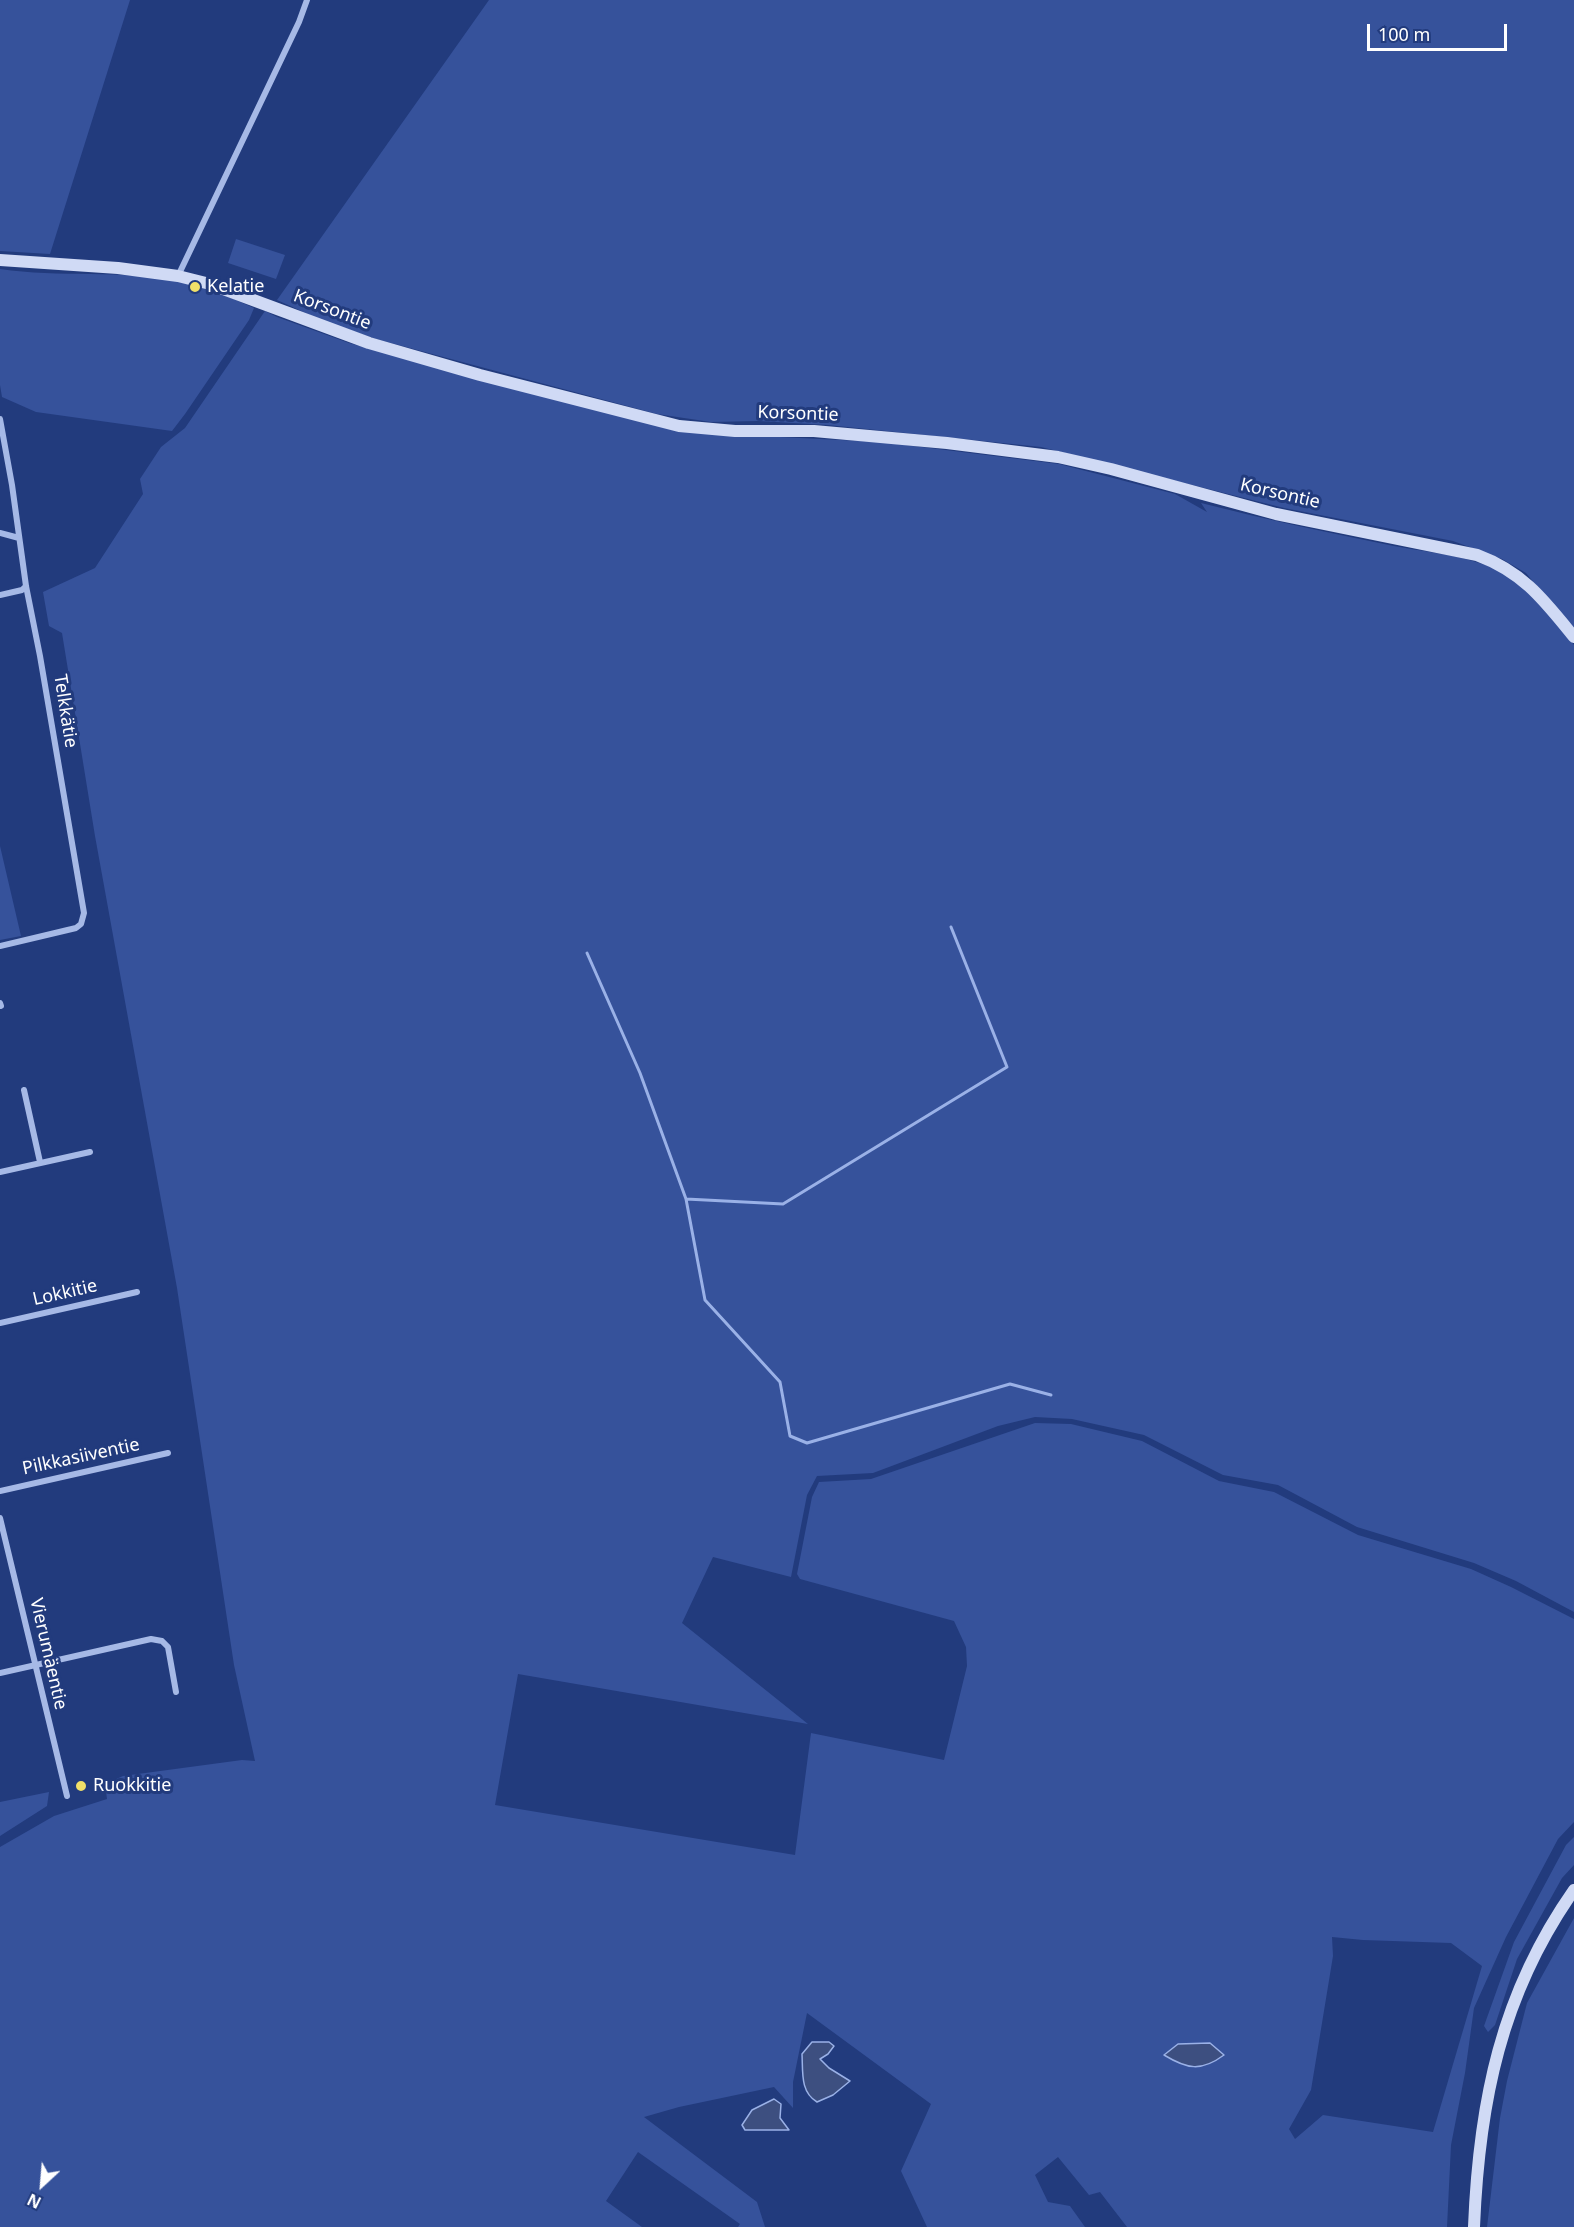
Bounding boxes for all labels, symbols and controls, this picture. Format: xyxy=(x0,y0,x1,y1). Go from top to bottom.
scale bar xyxy=(1370,12,1510,50)
text: 100 m xyxy=(1378,22,1430,46)
place label: Kelatie xyxy=(207,276,264,298)
marker: Kelatie xyxy=(188,280,202,294)
street label: Korsontie xyxy=(290,285,374,335)
street label: Korsontie xyxy=(757,402,839,426)
street label: Korsontie xyxy=(1238,474,1322,514)
street label: Telkkätie xyxy=(49,673,81,749)
street label: Lokkitie xyxy=(31,1275,99,1311)
street label: Pilkkasiiventie xyxy=(20,1434,142,1480)
street label: Vierumäentie xyxy=(25,1596,71,1712)
place label: Ruokkitie xyxy=(93,1775,171,1797)
marker: Ruokkitie xyxy=(74,1779,88,1793)
north arrow xyxy=(12,2155,72,2215)
text: N xyxy=(23,2188,45,2214)

